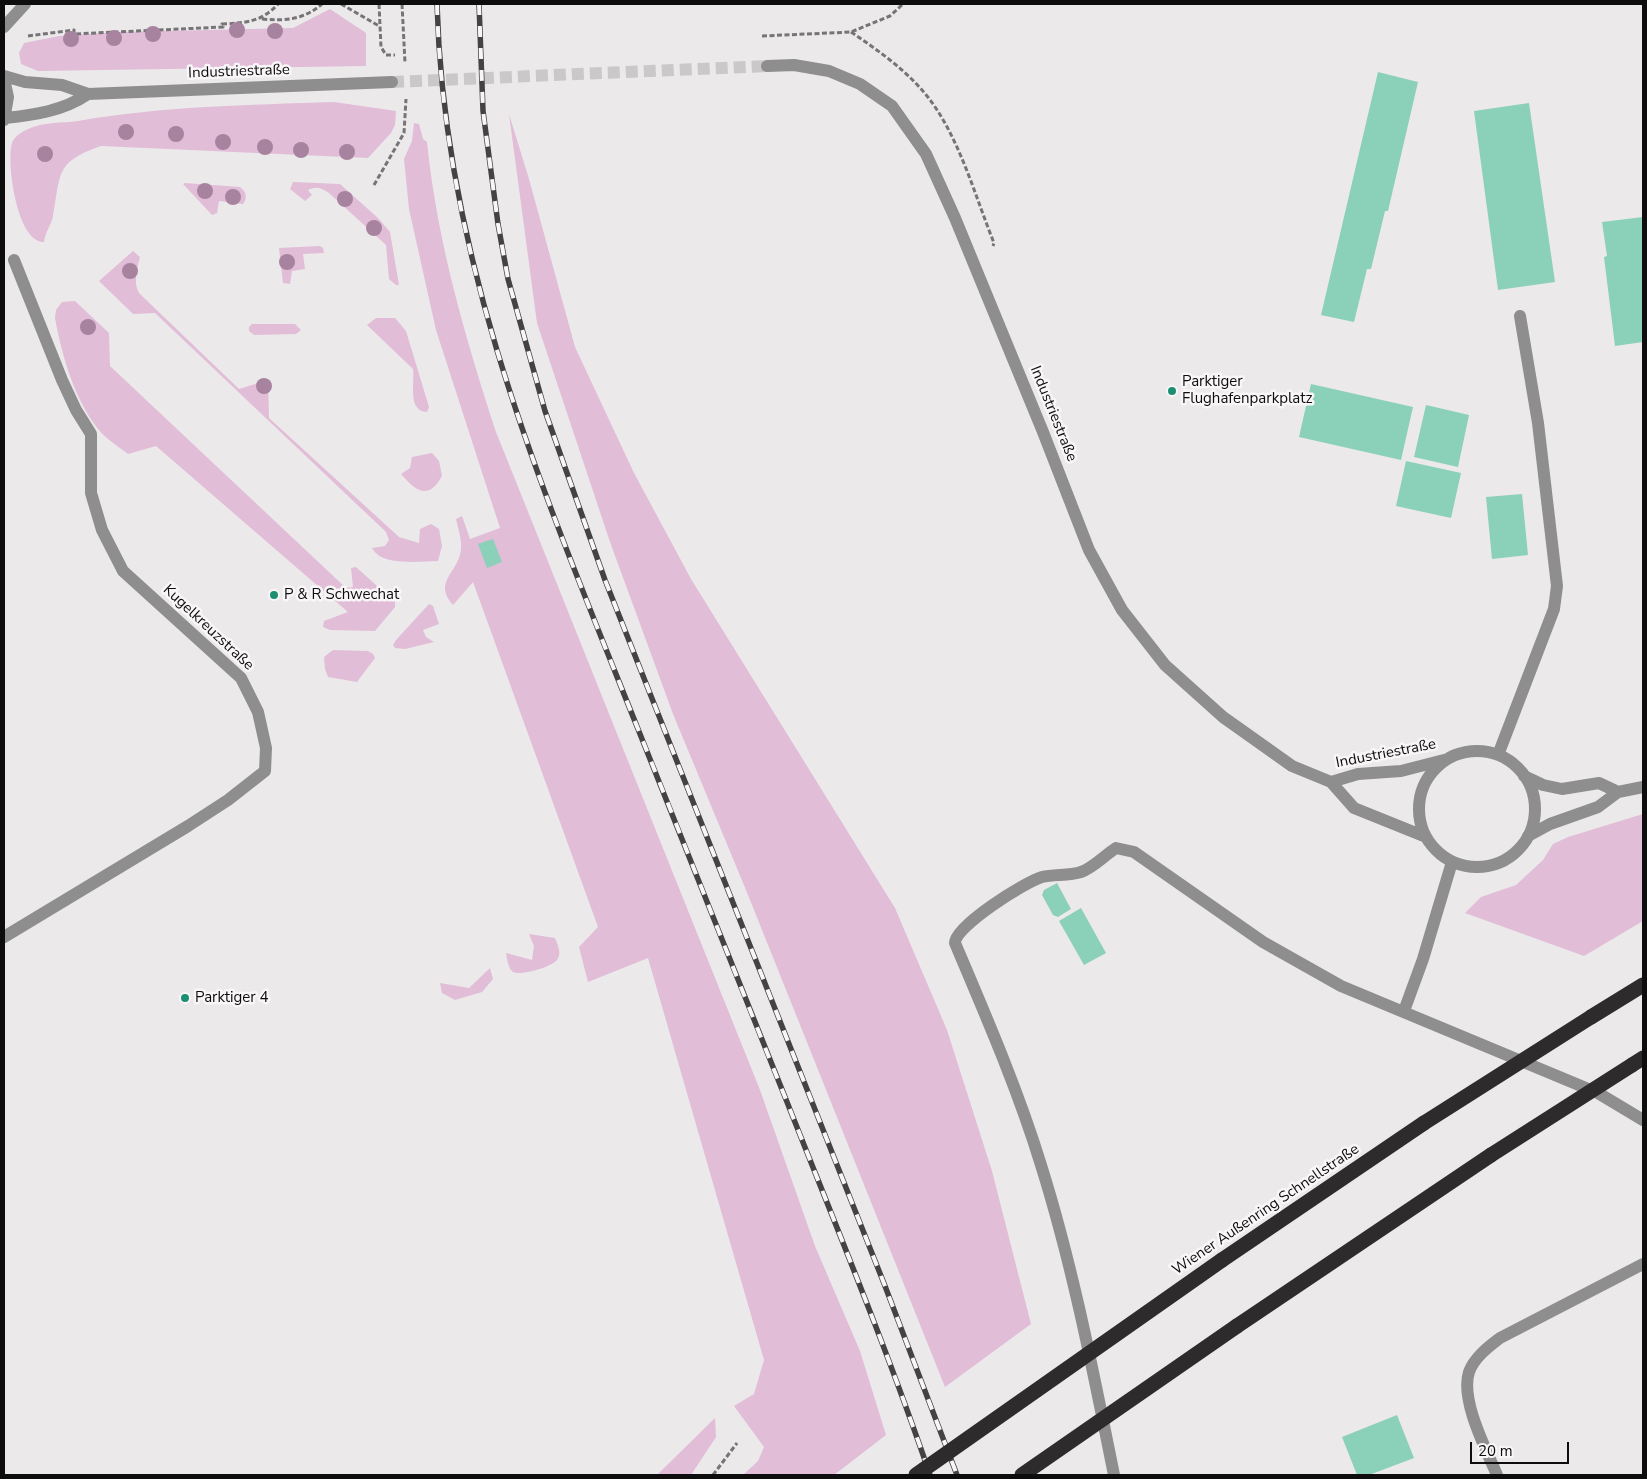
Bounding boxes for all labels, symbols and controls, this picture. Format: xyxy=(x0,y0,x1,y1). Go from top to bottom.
street label: Industriestraße xyxy=(188,61,290,83)
street label: Industriestraße xyxy=(1026,364,1080,464)
place label: Parktiger Flughafenparkplatz xyxy=(1182,373,1313,408)
marker: Parktiger Flughafenparkplatz xyxy=(1166,385,1178,397)
street label: Kugelkreuzstraße xyxy=(159,581,257,675)
place label: P & R Schwechat xyxy=(284,586,399,604)
marker: P & R Schwechat xyxy=(268,589,280,601)
street label: Industriestraße xyxy=(1334,735,1438,773)
place label: Parktiger 4 xyxy=(195,989,268,1007)
marker: Parktiger 4 xyxy=(179,992,191,1004)
street label: Wiener Außenring Schnellstraße xyxy=(1169,1141,1363,1279)
scale bar xyxy=(1472,1432,1571,1464)
text: 20 m xyxy=(1478,1441,1513,1461)

